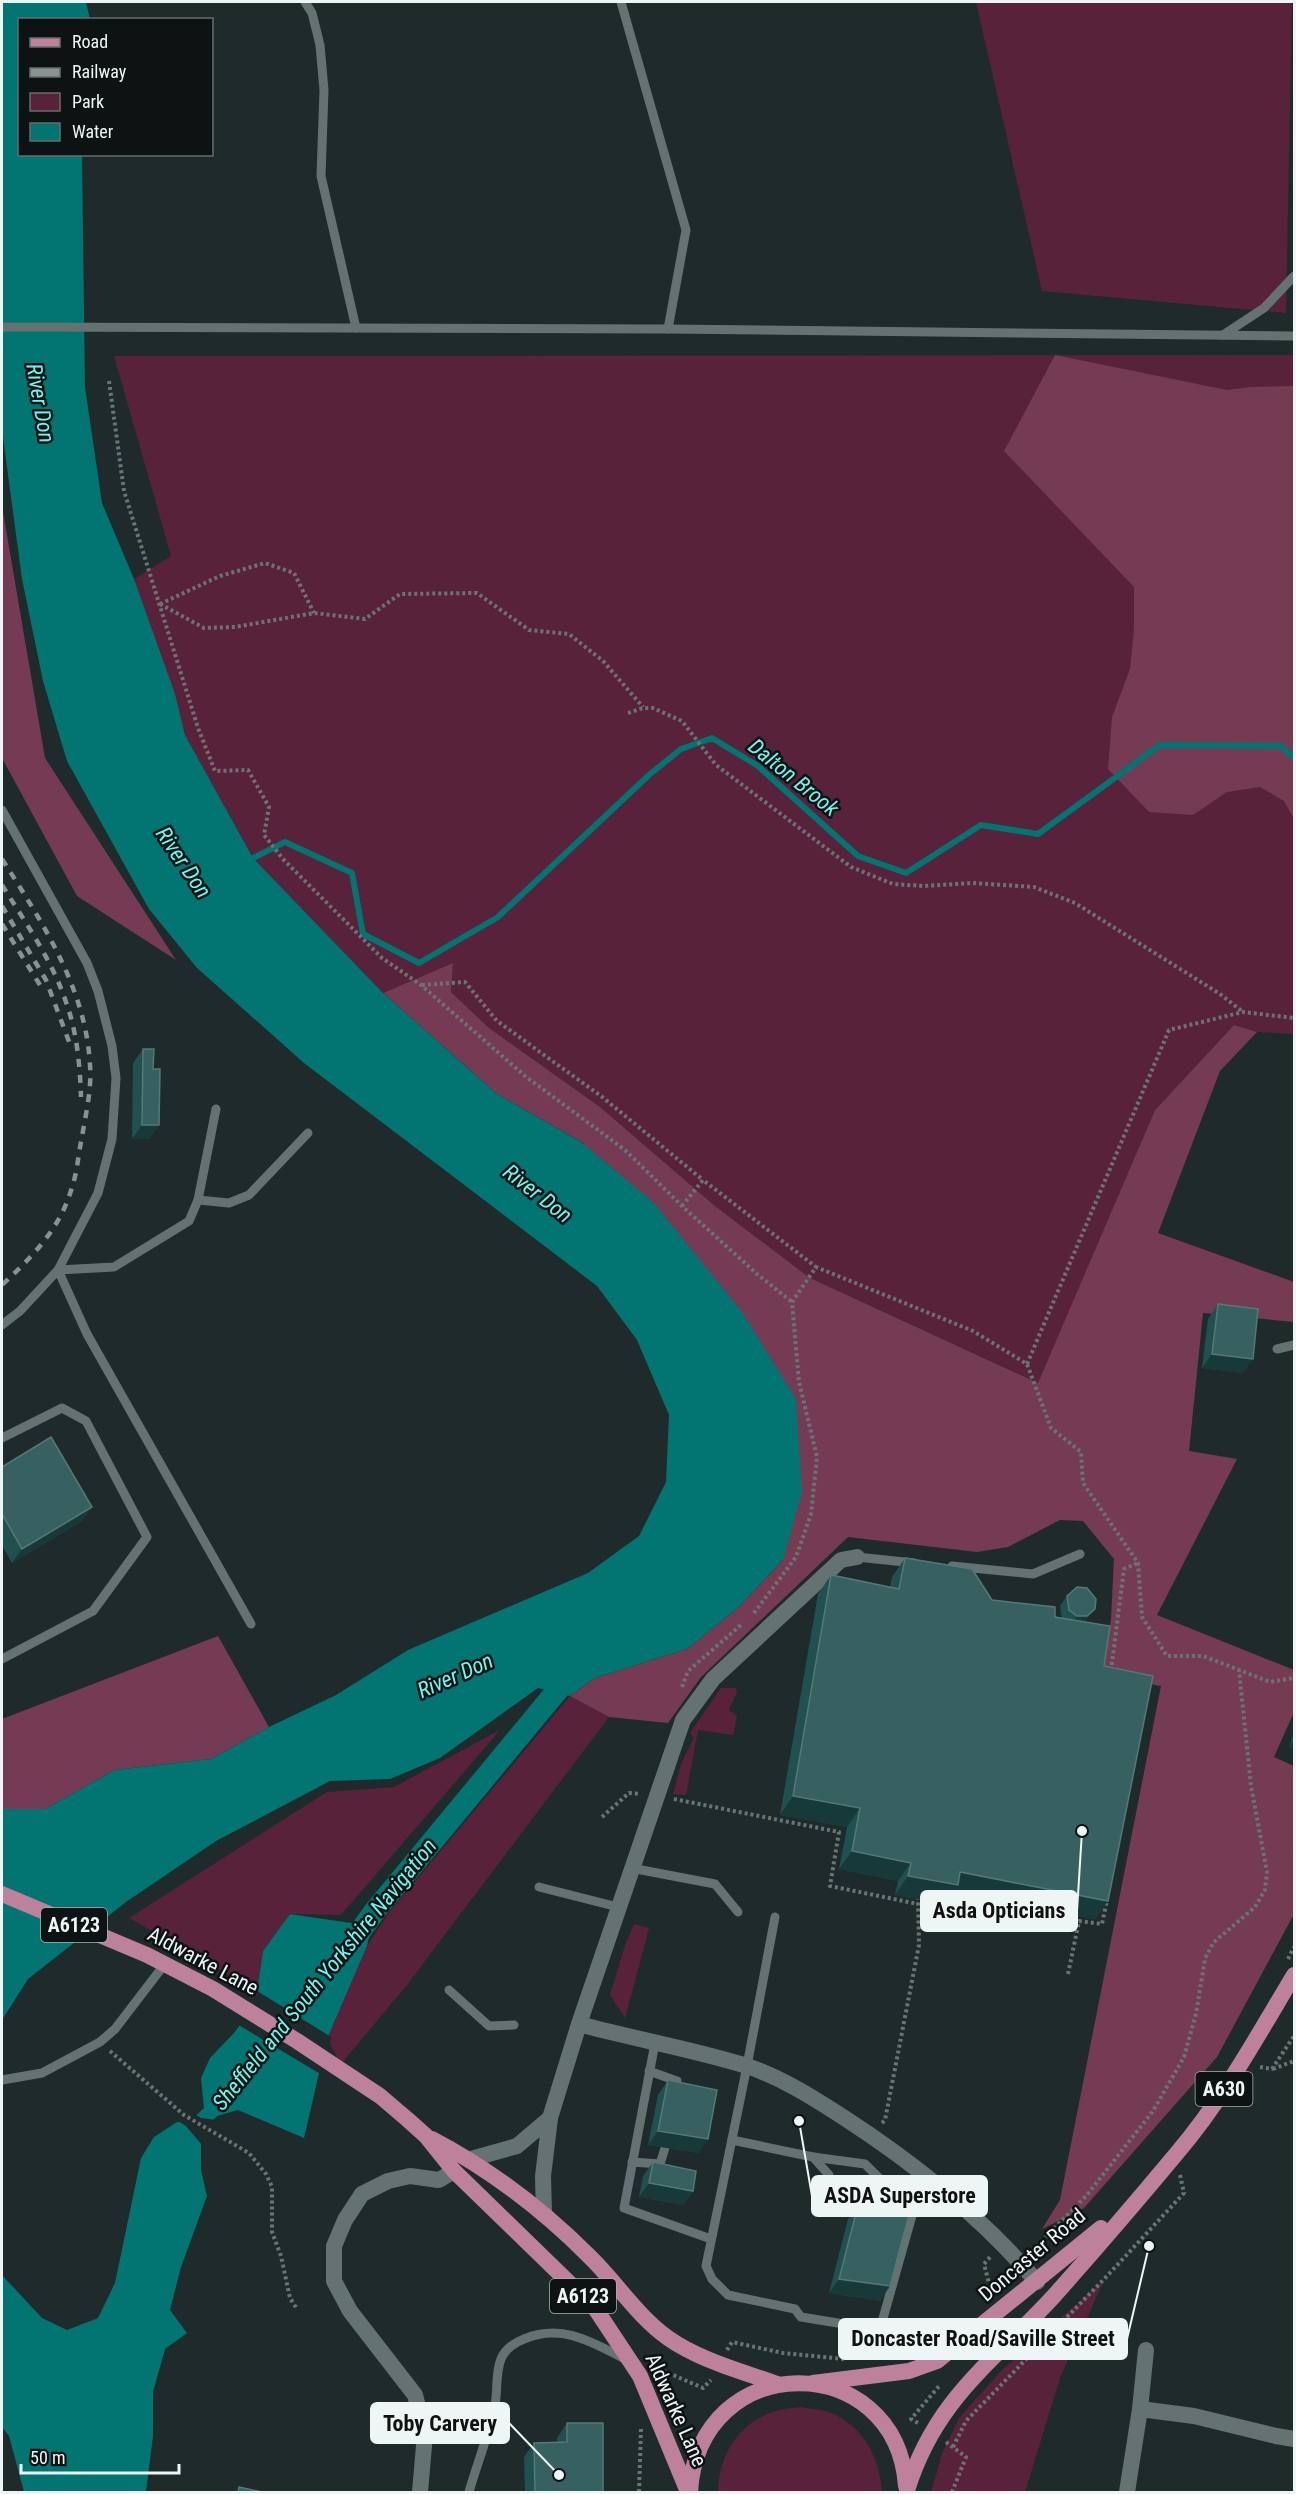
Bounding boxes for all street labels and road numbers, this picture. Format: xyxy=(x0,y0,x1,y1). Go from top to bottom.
road number: A6123 xyxy=(41,1908,107,1942)
street label: Aldwarke Lane xyxy=(144,1922,262,2000)
road number: A630 xyxy=(1196,2072,1252,2106)
street label: Doncaster Road xyxy=(974,2204,1090,2306)
road number: A6123 xyxy=(550,2279,616,2313)
street label: Aldwarke Lane xyxy=(640,2350,712,2470)

